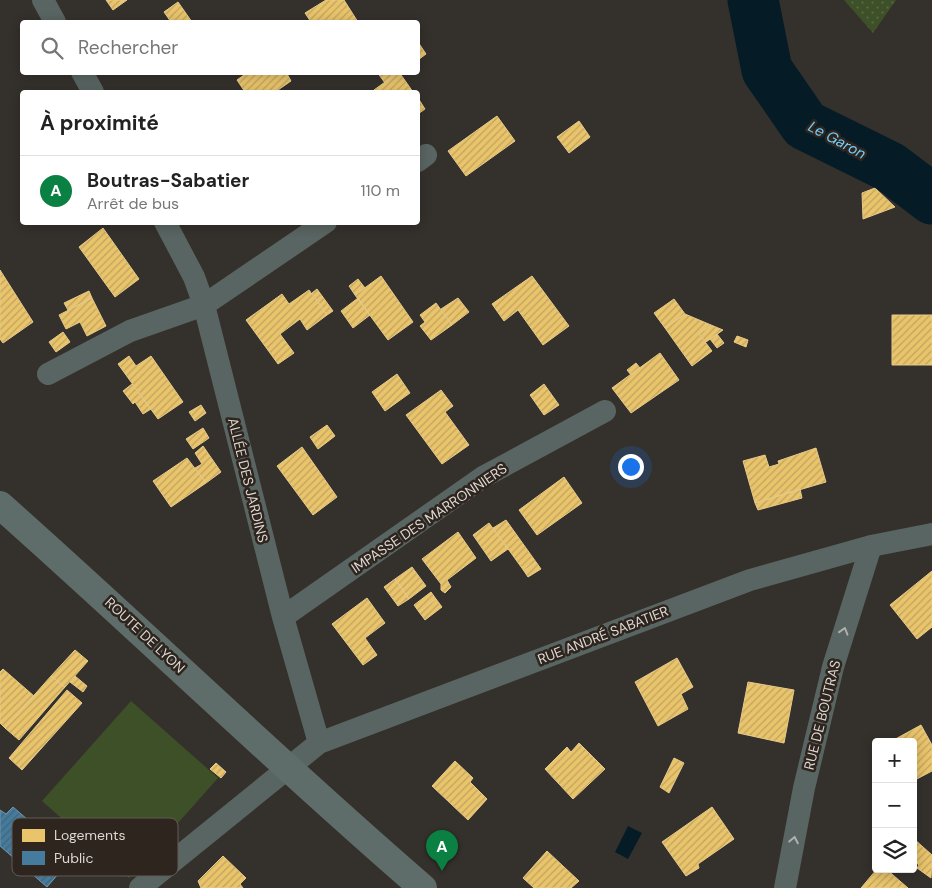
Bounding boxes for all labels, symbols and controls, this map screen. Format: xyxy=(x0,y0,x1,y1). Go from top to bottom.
search box xyxy=(20,20,420,75)
icon: search xyxy=(38,34,66,62)
text: Rechercher xyxy=(78,35,178,60)
text: À proximité xyxy=(40,109,159,137)
water label: Le Garon xyxy=(805,116,870,164)
text: Boutras-Sabatier xyxy=(87,168,249,193)
text: A xyxy=(50,180,62,201)
text: 110 m xyxy=(361,180,400,201)
text: Arrêt de bus xyxy=(87,193,179,214)
street label: ALLÉE DES JARDINS xyxy=(224,416,272,544)
your location xyxy=(618,454,644,480)
street label: IMPASSE DES MARRONNIERS xyxy=(348,459,510,577)
street label: ROUTE DE LYON xyxy=(101,593,189,677)
street label: RUE ANDRÉ SABATIER xyxy=(535,602,671,668)
one-way arrow xyxy=(838,628,848,636)
street label: RUE DE BOUTRAS xyxy=(800,658,844,772)
map controls xyxy=(872,738,917,873)
button: + xyxy=(872,738,917,783)
button: − xyxy=(872,783,917,828)
legend xyxy=(12,818,178,876)
text: Logements xyxy=(54,826,126,844)
button: layers xyxy=(872,828,917,873)
pin: A xyxy=(426,830,458,871)
one-way arrow xyxy=(788,836,798,845)
text: Public xyxy=(54,849,93,867)

